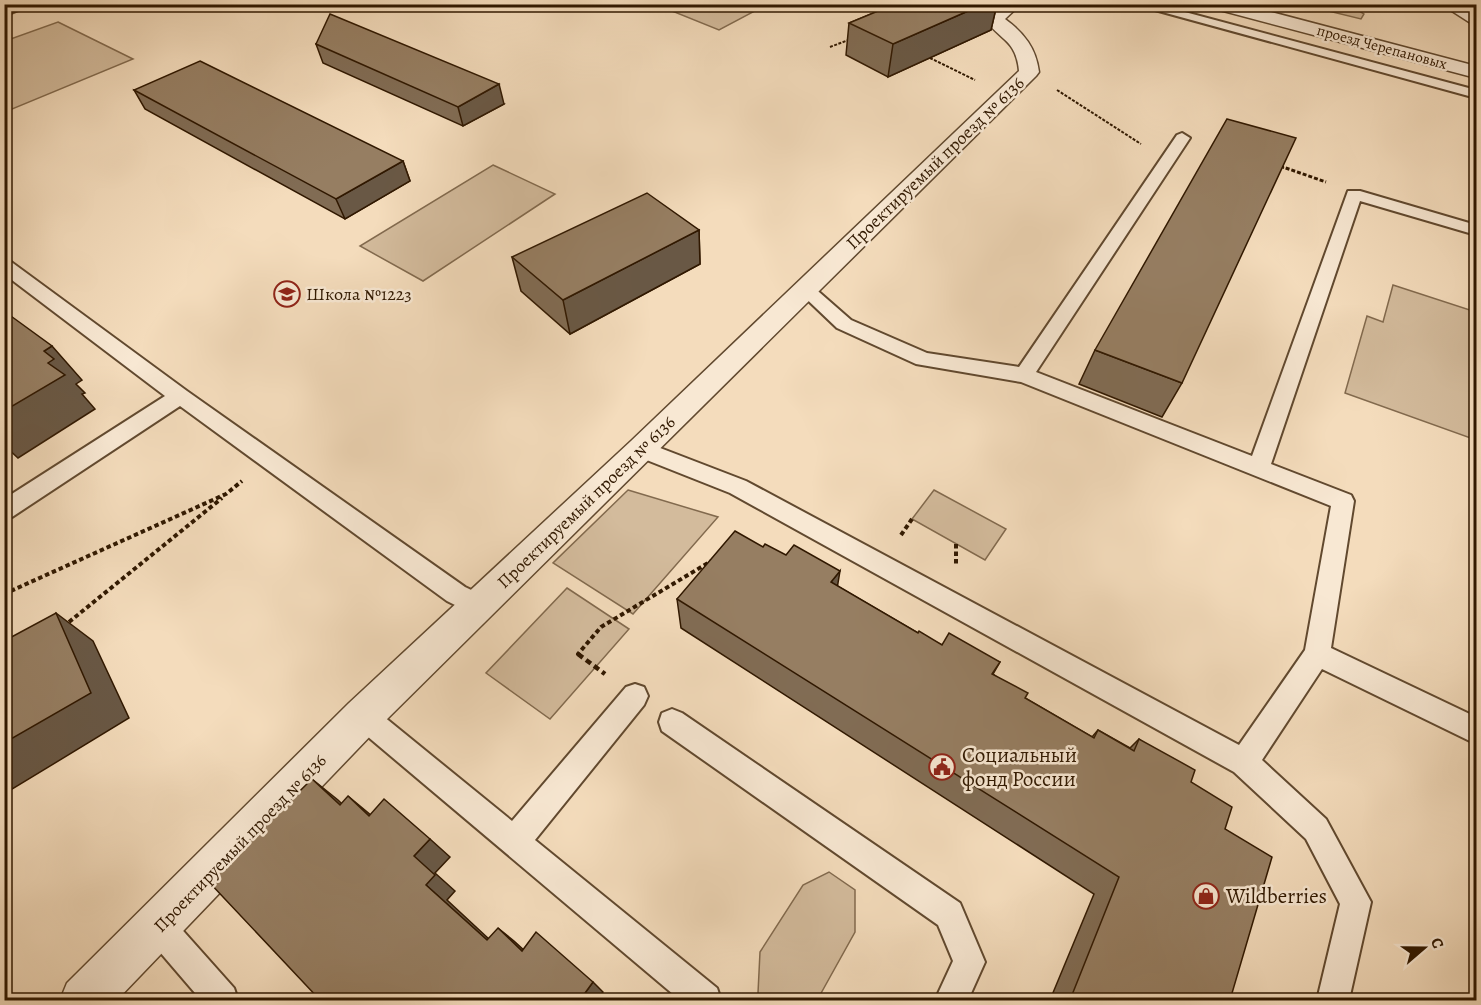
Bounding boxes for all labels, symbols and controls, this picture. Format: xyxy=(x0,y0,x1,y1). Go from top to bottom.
street label: проезд Черепановых xyxy=(1315,20,1450,74)
street label: Проектируемый проезд № 6136 xyxy=(841,71,1029,255)
school or university icon: Школа №1223 xyxy=(272,279,302,309)
place label: Школа №1223 xyxy=(306,282,412,306)
street label: Проектируемый проезд № 6136 xyxy=(492,410,680,594)
place label: Социальный фонд России xyxy=(962,741,1077,793)
street label: Проектируемый проезд № 6136 xyxy=(148,749,332,937)
public building icon: Социальный фонд России xyxy=(927,752,957,782)
shop icon: Wildberries xyxy=(1191,881,1221,911)
place label: Wildberries xyxy=(1225,882,1327,910)
north arrow xyxy=(1394,918,1454,978)
text: С xyxy=(1425,935,1449,952)

